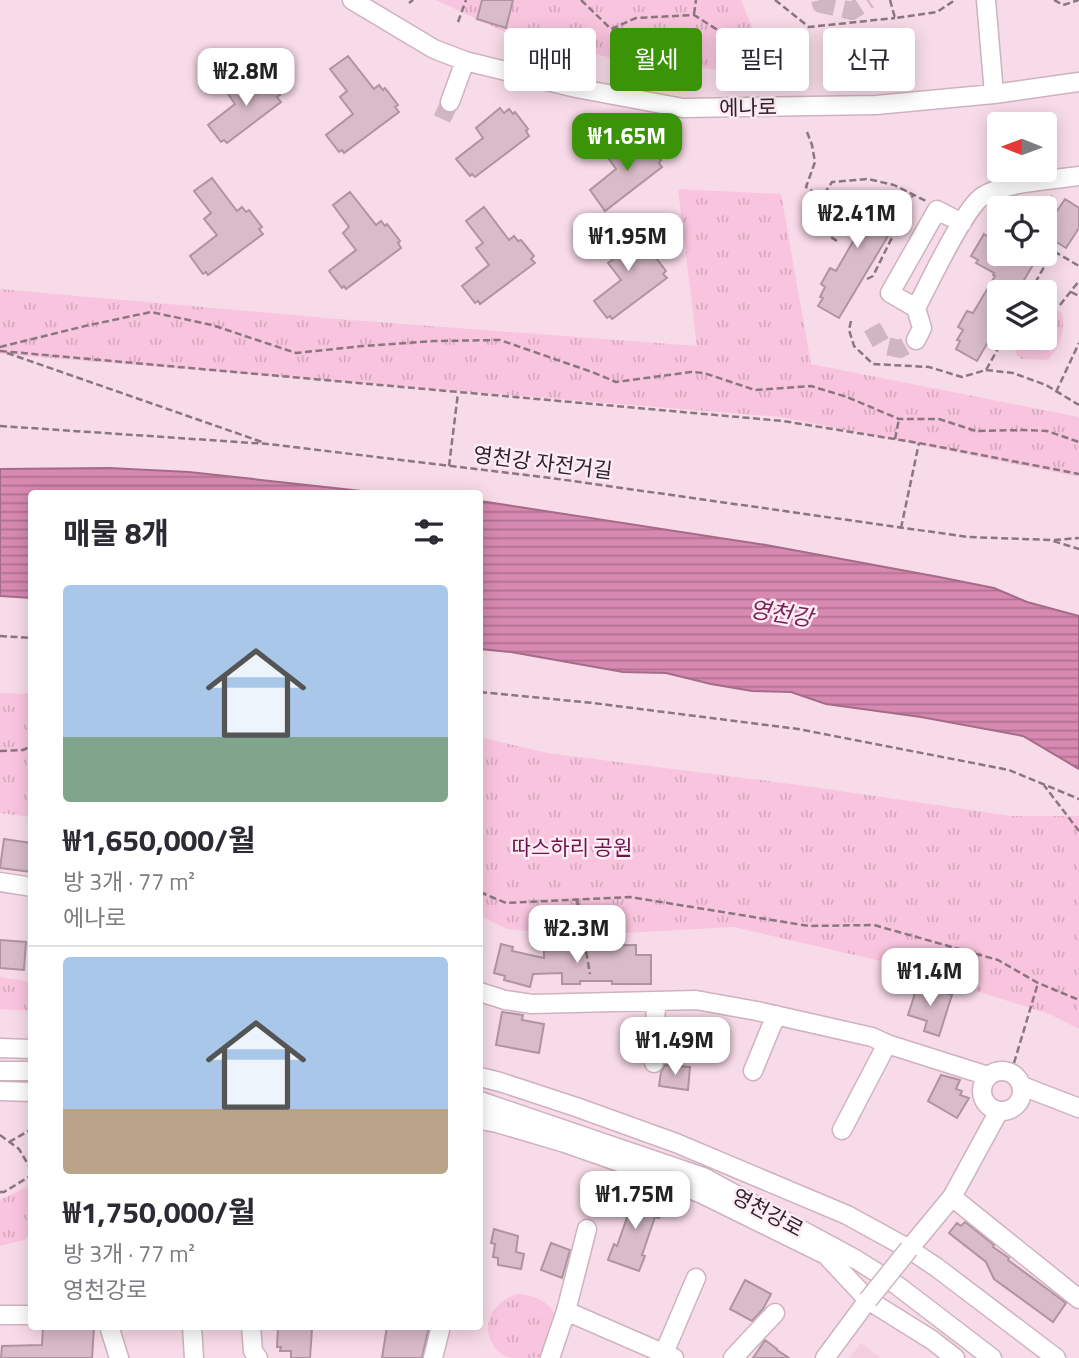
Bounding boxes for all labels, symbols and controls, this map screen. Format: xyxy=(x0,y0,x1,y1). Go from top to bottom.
chip: 매매 xyxy=(504,28,596,91)
chip: 월세 xyxy=(610,28,702,91)
chip: 필터 xyxy=(716,28,809,91)
chip: 신규 xyxy=(823,28,915,91)
pin: ₩2.8M xyxy=(197,48,295,108)
text: ₩2.8M xyxy=(214,53,278,88)
street label: 에나로 xyxy=(719,90,777,124)
north arrow xyxy=(987,112,1057,182)
map controls xyxy=(987,112,1057,350)
pin: ₩1.65M xyxy=(570,114,684,173)
text: ₩1.65M xyxy=(588,118,666,153)
pin: ₩2.41M xyxy=(800,190,914,250)
text: ₩2.41M xyxy=(818,195,896,230)
button: locate xyxy=(987,196,1057,266)
pin: ₩1.95M xyxy=(571,214,685,273)
text: ₩1.95M xyxy=(589,218,667,253)
button: layers xyxy=(987,280,1057,350)
street label: 영천강 자전거길 xyxy=(472,438,614,486)
text: 매물 8개 xyxy=(63,510,169,556)
icon: filters xyxy=(410,513,448,551)
water label: 영천강 xyxy=(747,591,818,636)
icon: home xyxy=(193,630,319,756)
text: ₩1,650,000/월 xyxy=(63,817,256,863)
park label: 따스하리 공원 xyxy=(512,831,632,863)
text: 방 3개 · 77 m² xyxy=(63,864,195,899)
text: 에나로 xyxy=(63,900,126,935)
pin: ₩2.3M xyxy=(528,906,626,965)
text: ₩2.3M xyxy=(545,910,609,945)
pin: ₩1.4M xyxy=(881,948,979,1008)
text: ₩1.4M xyxy=(898,953,962,988)
icon: home xyxy=(193,1002,319,1128)
pin: ₩1.49M xyxy=(618,1018,732,1077)
text: ₩1.49M xyxy=(636,1022,714,1057)
pin: ₩1.75M xyxy=(578,1172,692,1231)
text: ₩1.75M xyxy=(596,1176,674,1211)
street label: 영천강로 xyxy=(726,1180,810,1244)
text: ₩1,750,000/월 xyxy=(63,1189,256,1235)
text: 방 3개 · 77 m² xyxy=(63,1236,195,1271)
text: 영천강로 xyxy=(63,1272,148,1307)

